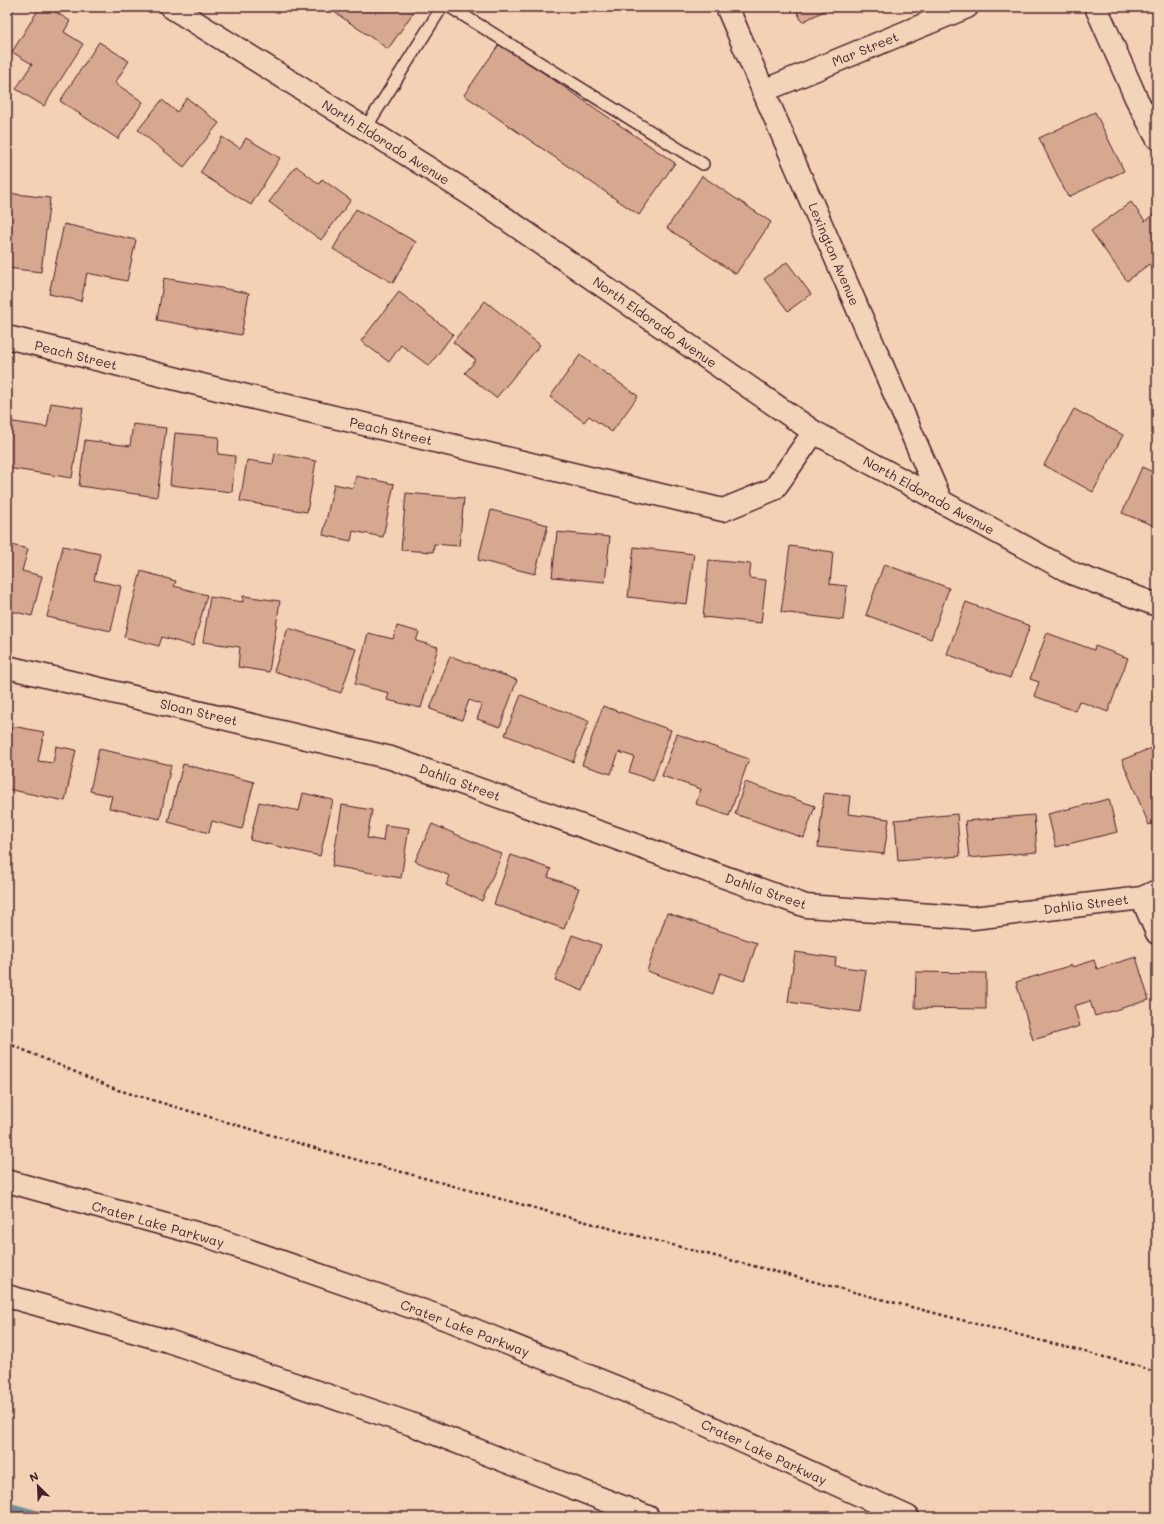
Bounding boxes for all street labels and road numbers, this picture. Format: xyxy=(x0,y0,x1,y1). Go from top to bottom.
street label: Mar Street xyxy=(829,27,901,70)
street label: North Eldorado Avenue xyxy=(319,95,453,188)
street label: Lexington Avenue xyxy=(805,200,864,308)
street label: North Eldorado Avenue xyxy=(590,272,721,371)
street label: Peach Street xyxy=(33,336,119,373)
street label: Peach Street xyxy=(348,413,435,448)
street label: North Eldorado Avenue xyxy=(861,451,998,538)
street label: Sloan Street xyxy=(159,694,240,729)
street label: Dahlia Street xyxy=(417,759,503,804)
street label: Dahlia Street xyxy=(723,869,809,913)
street label: Dahlia Street xyxy=(1043,890,1130,917)
street label: Crater Lake Parkway xyxy=(90,1196,226,1251)
street label: Crater Lake Parkway xyxy=(398,1295,532,1360)
street label: Crater Lake Parkway xyxy=(699,1415,830,1488)

